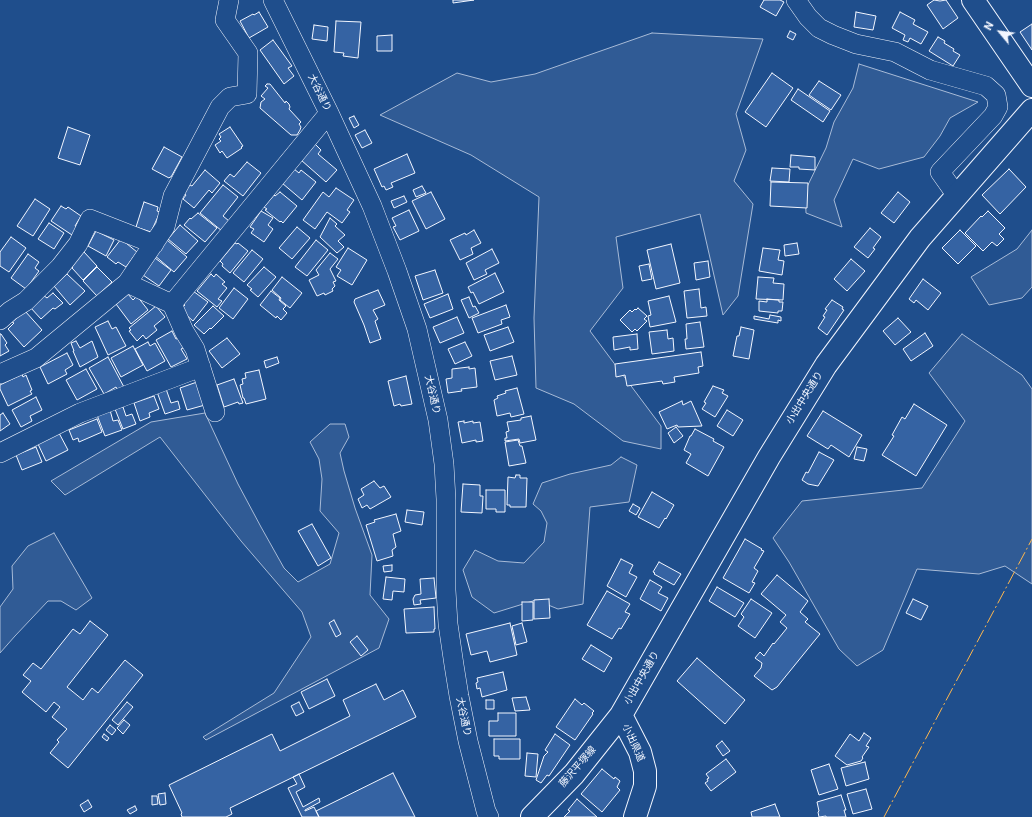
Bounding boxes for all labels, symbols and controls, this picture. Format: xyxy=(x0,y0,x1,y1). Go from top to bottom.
north arrow xyxy=(980,12,1020,52)
text: N xyxy=(981,19,997,32)
street label: 大谷通り xyxy=(305,72,333,114)
street label: 小出中央通り xyxy=(784,369,826,427)
street label: 大谷通り xyxy=(422,374,442,416)
street label: 小出中央通り xyxy=(622,649,662,707)
street label: 大谷通り xyxy=(453,696,473,738)
street label: 小出県道 xyxy=(619,722,647,764)
street label: 藤沢平塚線 xyxy=(557,744,599,790)

